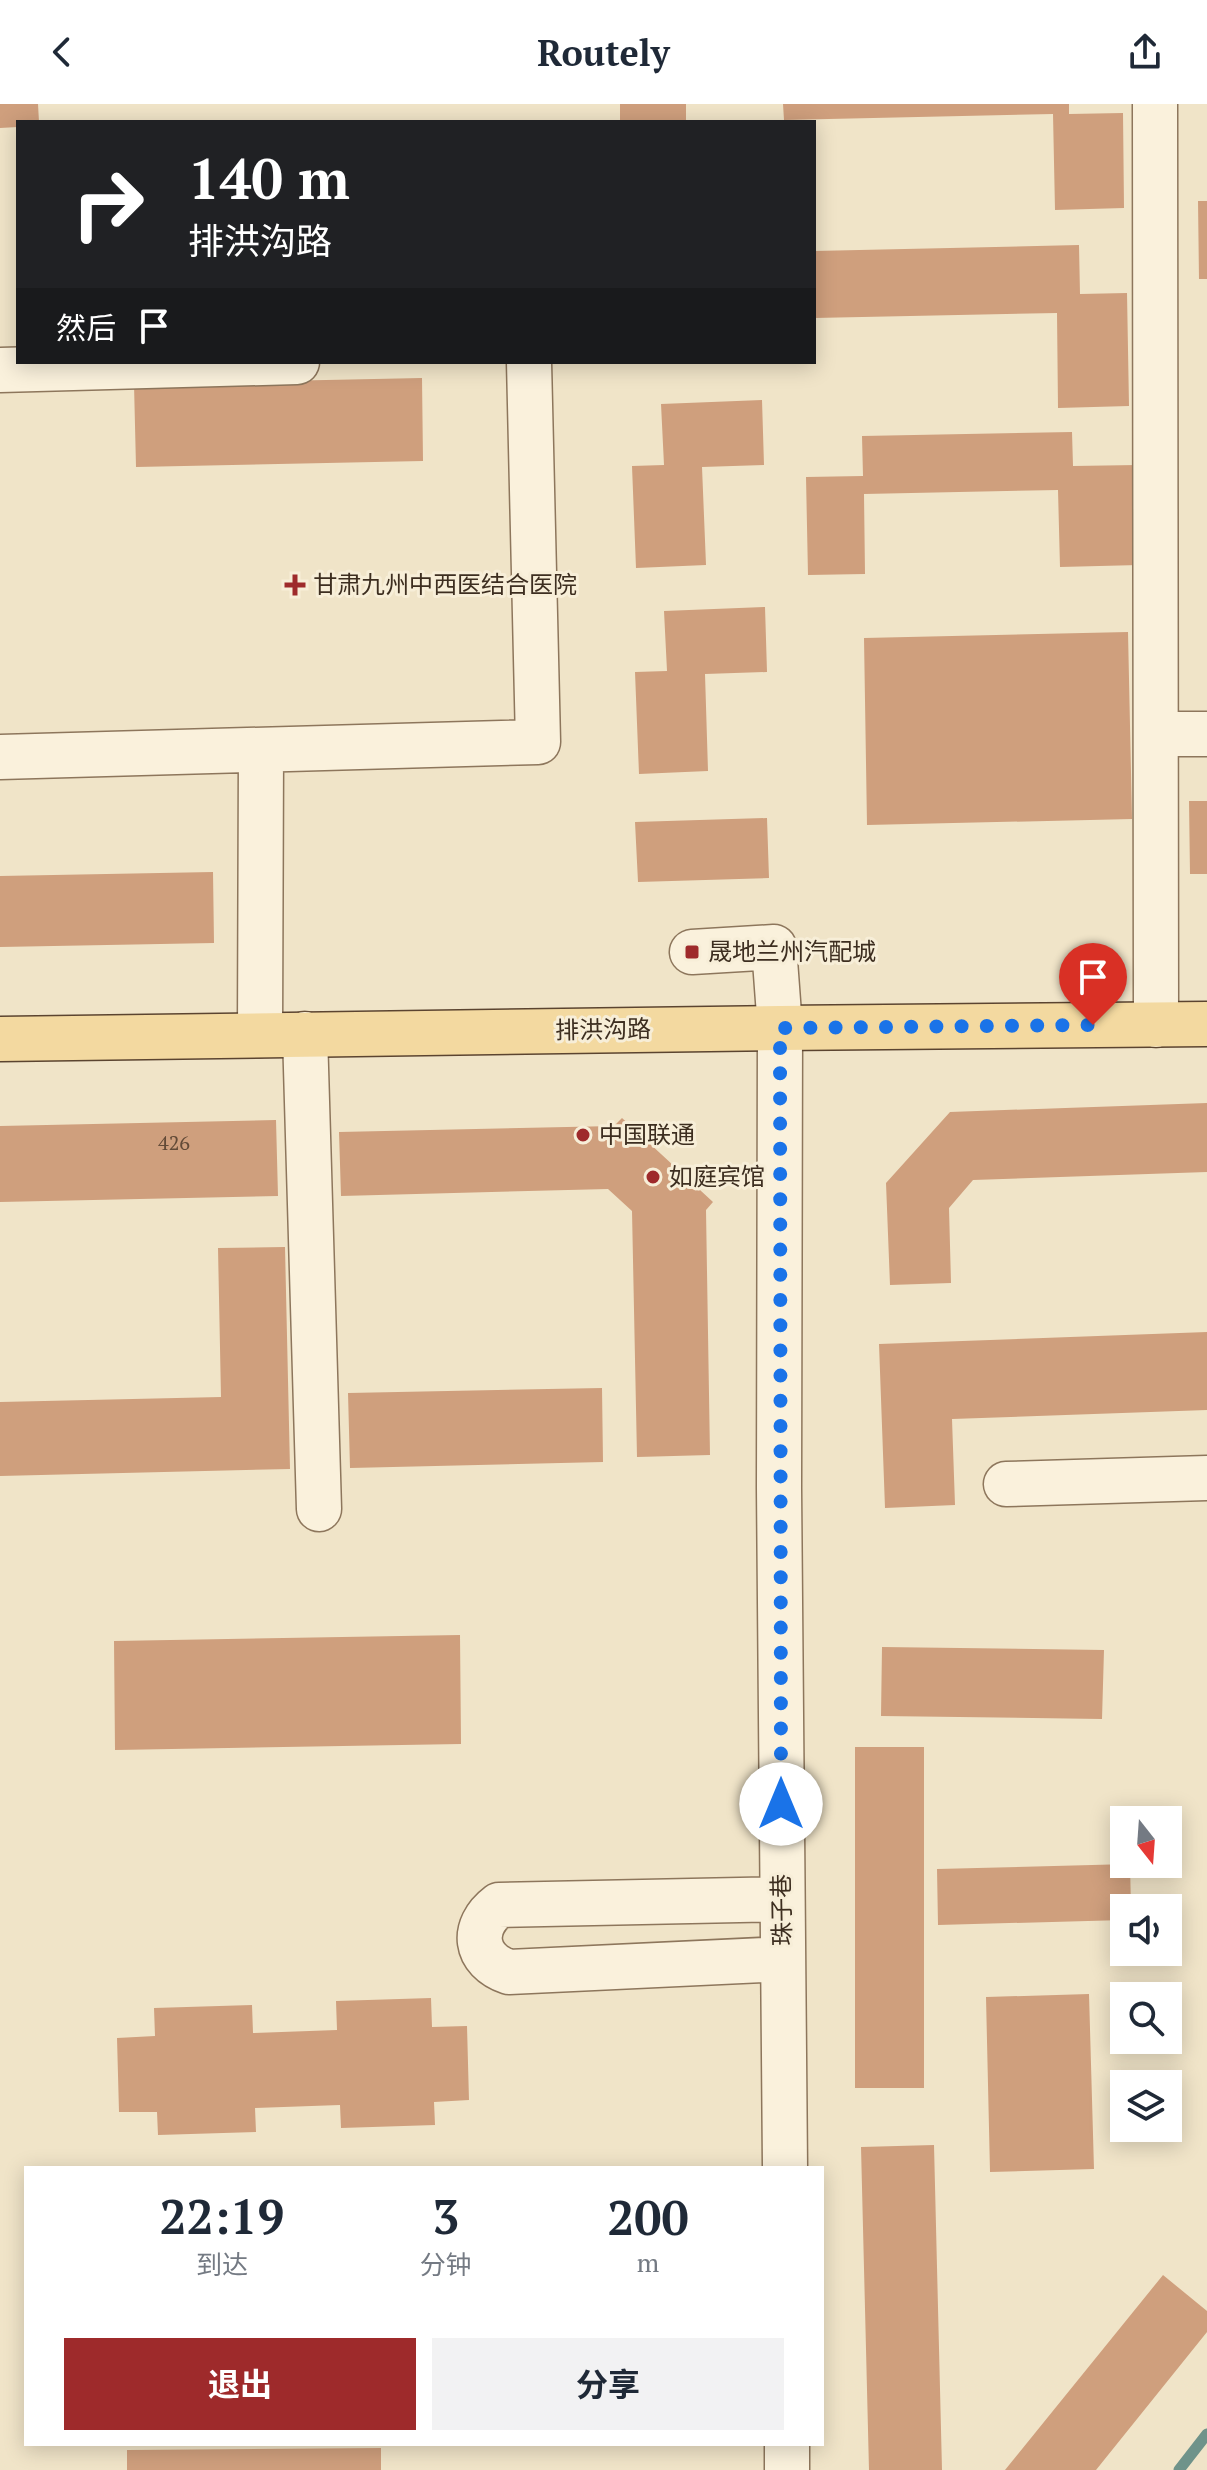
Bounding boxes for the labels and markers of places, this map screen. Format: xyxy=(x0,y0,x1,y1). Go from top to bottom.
place label: 甘肃九州中西医结合医院 xyxy=(313,568,577,600)
marker: 甘肃九州中西医结合医院 xyxy=(284,574,306,596)
place label: 晟地兰州汽配城 xyxy=(708,935,876,967)
marker: 晟地兰州汽配城 xyxy=(683,943,701,961)
pin xyxy=(1059,943,1127,1025)
place label: 中国联通 xyxy=(599,1118,695,1150)
marker: 中国联通 xyxy=(574,1126,592,1144)
place label: 如庭宾馆 xyxy=(669,1160,765,1192)
marker: 如庭宾馆 xyxy=(644,1168,662,1186)

